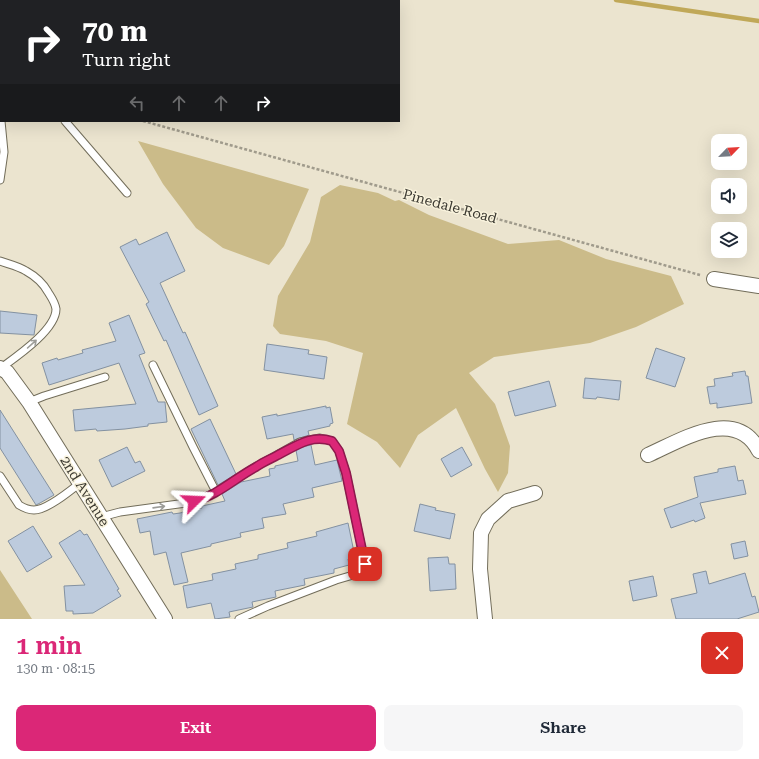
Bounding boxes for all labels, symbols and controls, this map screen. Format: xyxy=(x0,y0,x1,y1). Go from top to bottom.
text: 70 m xyxy=(82,15,147,48)
icon: right xyxy=(16,16,68,68)
text: Turn right xyxy=(82,49,170,70)
icon: left xyxy=(126,92,148,114)
icon: ahead xyxy=(168,92,190,114)
icon: ahead xyxy=(210,92,232,114)
icon: right xyxy=(252,92,274,114)
north arrow xyxy=(711,134,747,170)
map controls xyxy=(711,134,747,258)
button: sound xyxy=(711,178,747,214)
street label: Pinedale Road xyxy=(401,186,499,226)
button: layers xyxy=(711,222,747,258)
one-way arrow xyxy=(26,340,37,349)
street label: 2nd Avenue xyxy=(57,453,113,529)
position arrow xyxy=(173,480,215,522)
one-way arrow xyxy=(152,503,165,511)
pin xyxy=(348,547,382,581)
icon: arrive xyxy=(354,553,376,575)
text: 1 min xyxy=(16,632,82,660)
button: close xyxy=(701,632,743,674)
text: 130 m · 08:15 xyxy=(16,661,95,676)
button: Exit xyxy=(16,705,376,751)
button: Share xyxy=(384,705,743,751)

